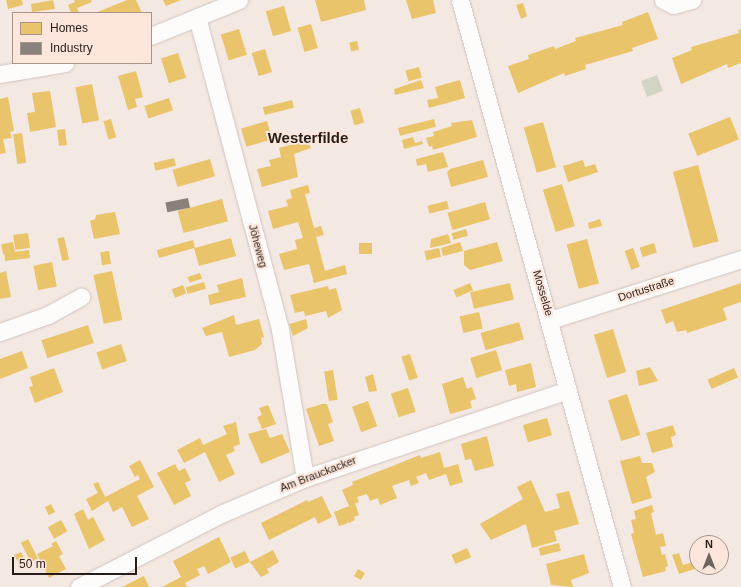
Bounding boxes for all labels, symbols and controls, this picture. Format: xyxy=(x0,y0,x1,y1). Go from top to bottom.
legend xyxy=(12,12,152,64)
text: Homes xyxy=(50,21,88,35)
text: Industry xyxy=(50,41,93,55)
district label: Westerfilde xyxy=(268,129,348,147)
street label: Jöheweg xyxy=(246,223,270,269)
street label: Mosselde xyxy=(530,269,556,317)
street label: Dortustraße xyxy=(616,274,676,304)
street label: Am Brauckacker xyxy=(278,453,358,495)
north arrow xyxy=(689,535,729,575)
text: N xyxy=(705,538,713,550)
scale bar xyxy=(14,549,139,575)
text: 50 m xyxy=(19,557,46,571)

